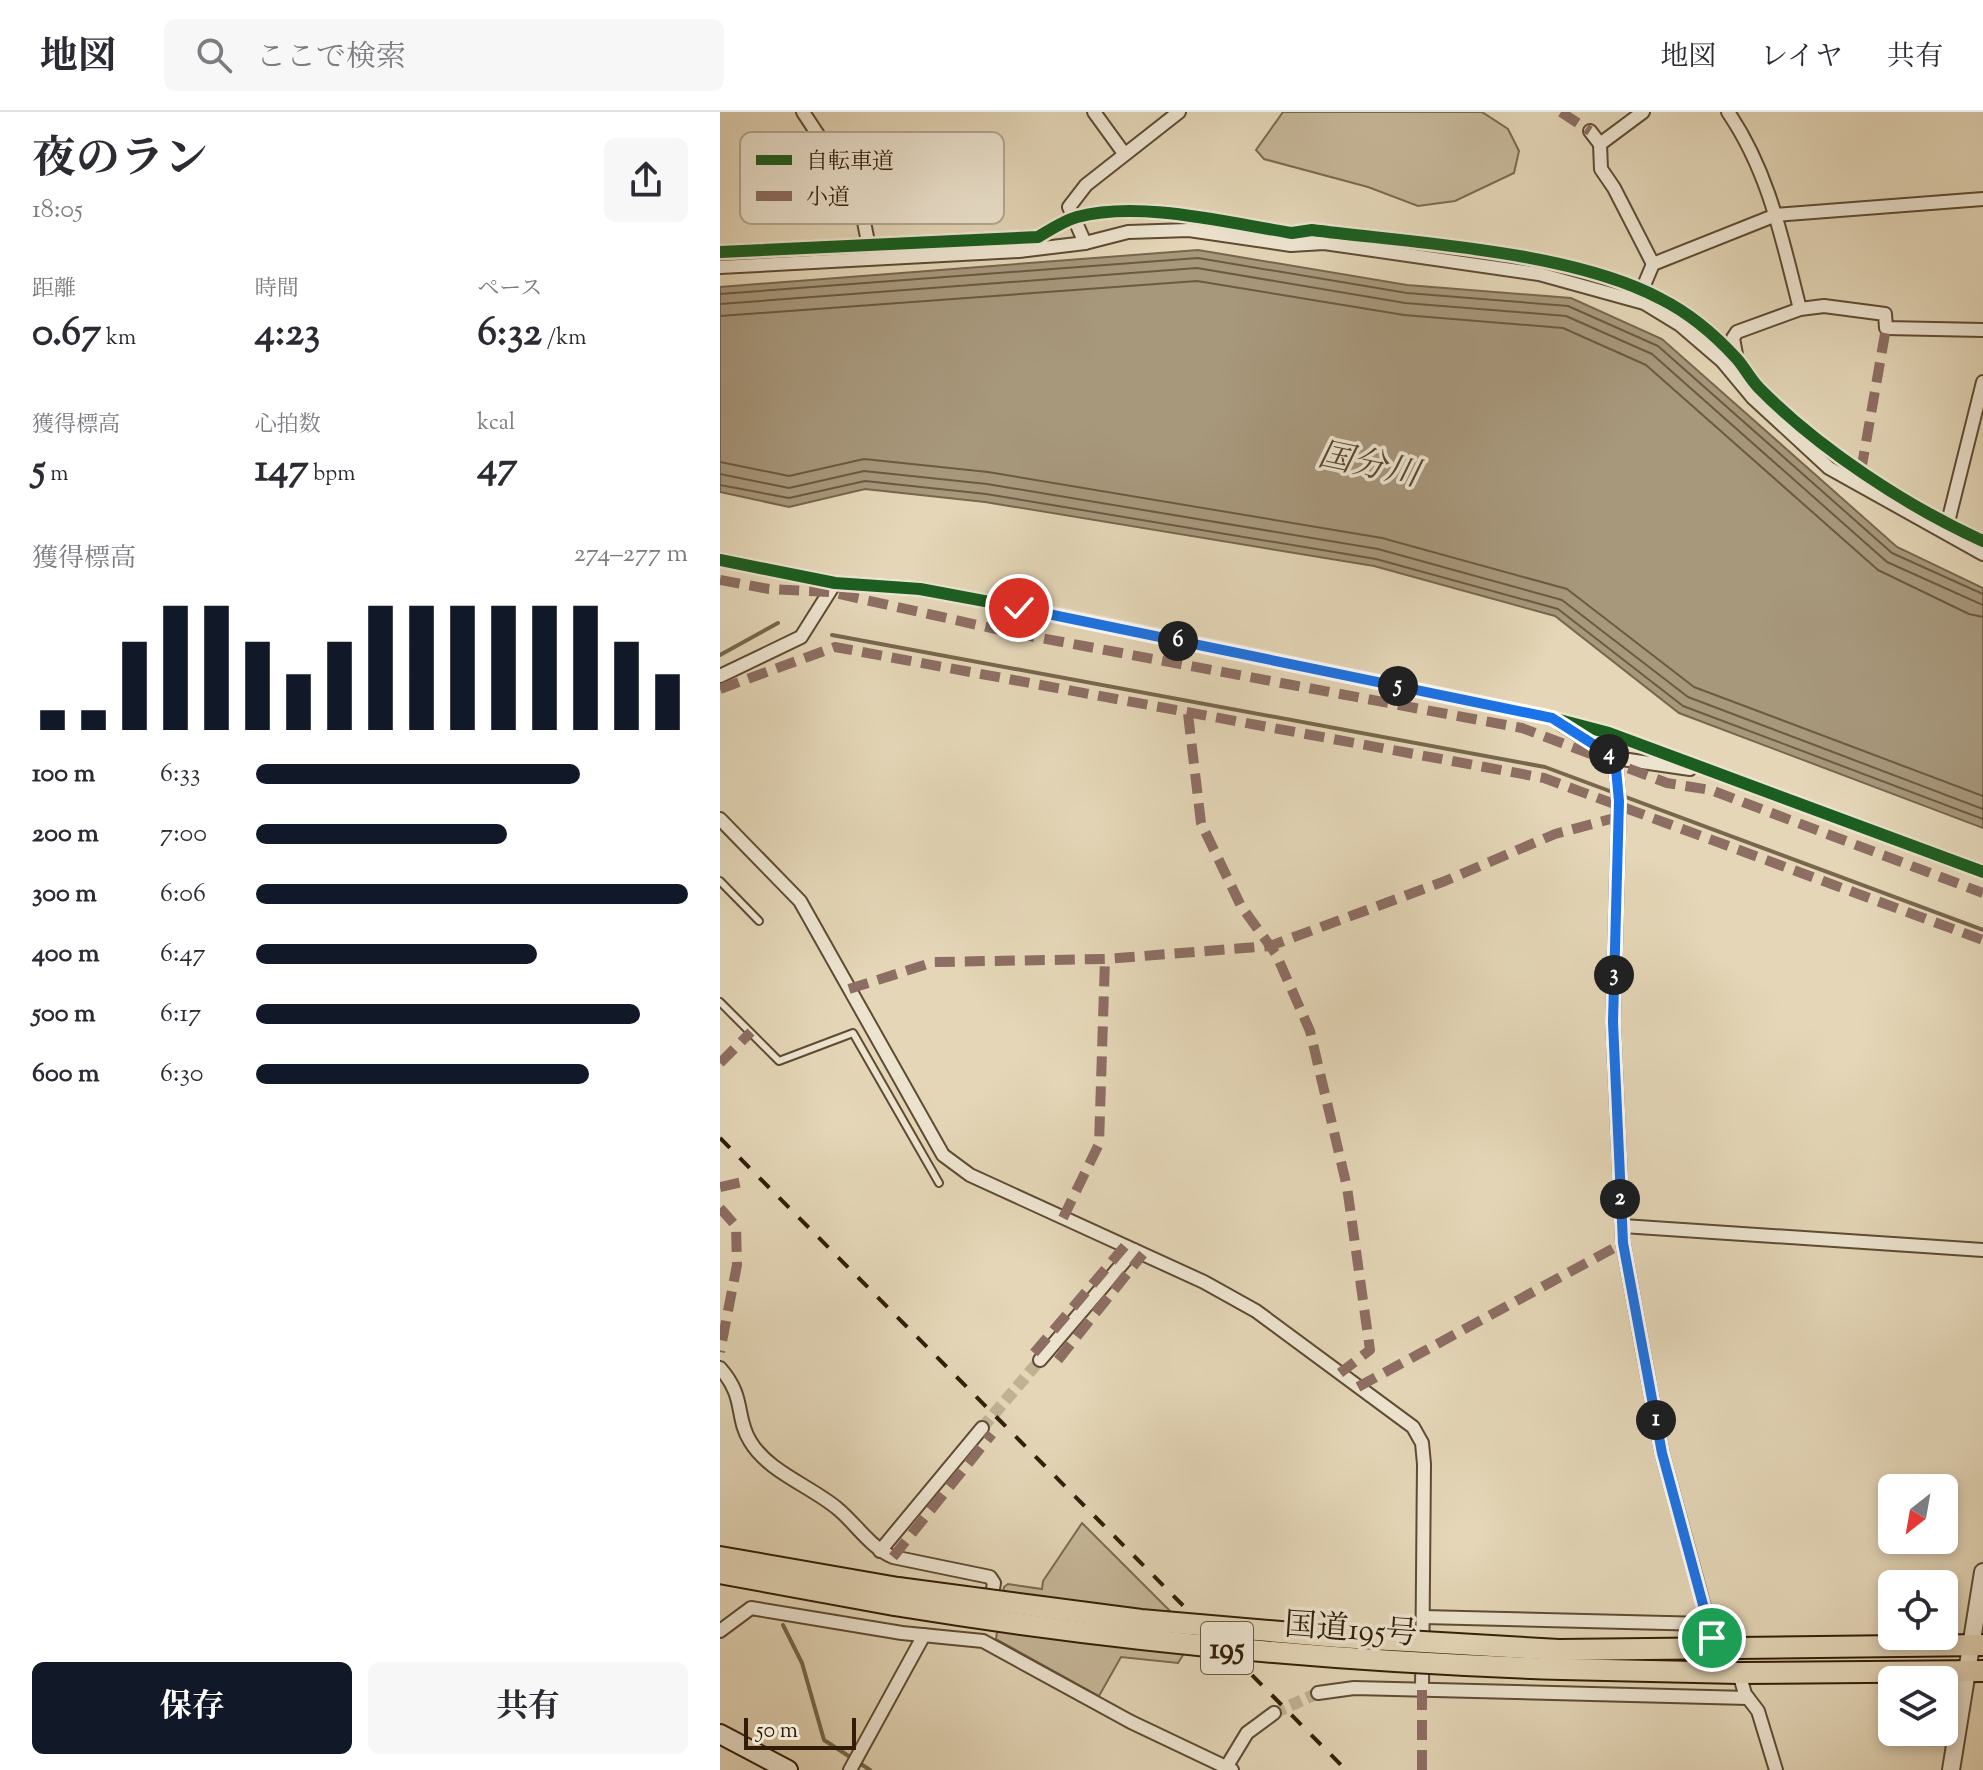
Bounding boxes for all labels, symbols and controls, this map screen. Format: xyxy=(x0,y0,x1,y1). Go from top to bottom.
search box xyxy=(164,19,724,91)
text: 地図 xyxy=(40,32,116,86)
icon: search xyxy=(192,33,236,77)
text: ここで検索 xyxy=(256,37,406,80)
text: 地図 xyxy=(1660,38,1716,78)
text: レイヤ xyxy=(1760,38,1843,78)
text: 共有 xyxy=(1887,38,1943,78)
text: 夜のラン xyxy=(32,130,208,193)
legend xyxy=(740,132,1004,224)
button: share xyxy=(604,138,688,222)
text: 自転車道 xyxy=(806,147,894,179)
text: 小道 xyxy=(806,183,850,215)
text: 18:05 xyxy=(32,192,83,229)
text: 距離 xyxy=(32,274,76,306)
text: 時間 xyxy=(255,274,299,306)
text: ペース xyxy=(477,274,542,306)
text: 0.67 xyxy=(32,306,101,363)
text: 4:23 xyxy=(255,306,320,363)
text: 6:32 xyxy=(477,306,542,363)
text: km xyxy=(101,323,136,355)
text: /km xyxy=(542,323,587,355)
text: kcal xyxy=(477,408,515,440)
text: 獲得標高 xyxy=(32,410,120,442)
text: 心拍数 xyxy=(255,410,321,442)
water label: 国分川 xyxy=(1313,432,1427,502)
text: 47 xyxy=(477,440,518,497)
text: 5 xyxy=(32,442,46,499)
text: 147 xyxy=(255,442,308,499)
text: m xyxy=(46,459,69,491)
text: bpm xyxy=(308,459,355,491)
text: 274–277 m xyxy=(574,536,688,573)
text: 獲得標高 xyxy=(32,541,136,578)
pin xyxy=(985,574,1053,642)
icon: check xyxy=(997,586,1041,630)
pin: 6 xyxy=(1158,621,1198,661)
text: 6 xyxy=(1173,625,1183,657)
pin: 5 xyxy=(1378,666,1418,706)
text: 5 xyxy=(1394,670,1402,702)
pin: 4 xyxy=(1589,734,1629,774)
text: 4 xyxy=(1603,738,1615,770)
text: 100 m xyxy=(32,756,95,793)
text: 6:33 xyxy=(160,756,200,793)
text: 200 m xyxy=(32,816,99,853)
text: 7:00 xyxy=(160,816,207,853)
text: 300 m xyxy=(32,876,97,913)
text: 6:06 xyxy=(160,876,206,913)
text: 400 m xyxy=(32,936,99,973)
text: 6:47 xyxy=(160,936,206,973)
pin: 3 xyxy=(1594,955,1634,995)
text: 3 xyxy=(1610,959,1618,991)
text: 500 m xyxy=(32,996,95,1033)
text: 6:17 xyxy=(160,996,201,1033)
text: 600 m xyxy=(32,1056,99,1093)
text: 6:30 xyxy=(160,1056,203,1093)
pin: 2 xyxy=(1600,1179,1640,1219)
text: 2 xyxy=(1615,1183,1625,1215)
pin: 1 xyxy=(1636,1400,1676,1440)
text: 1 xyxy=(1652,1404,1660,1436)
north arrow xyxy=(1878,1474,1958,1554)
map controls xyxy=(1878,1474,1958,1746)
button: locate xyxy=(1878,1570,1958,1650)
street label: 国道195号 xyxy=(1283,1603,1419,1659)
pin xyxy=(1678,1604,1746,1672)
icon: arrive xyxy=(1690,1616,1734,1660)
road number: 195 xyxy=(1201,1622,1253,1674)
button: 保存 xyxy=(32,1662,352,1754)
button: 共有 xyxy=(368,1662,688,1754)
button: layers xyxy=(1878,1666,1958,1746)
scale bar xyxy=(744,1714,856,1750)
text: 50 m xyxy=(756,1716,798,1748)

